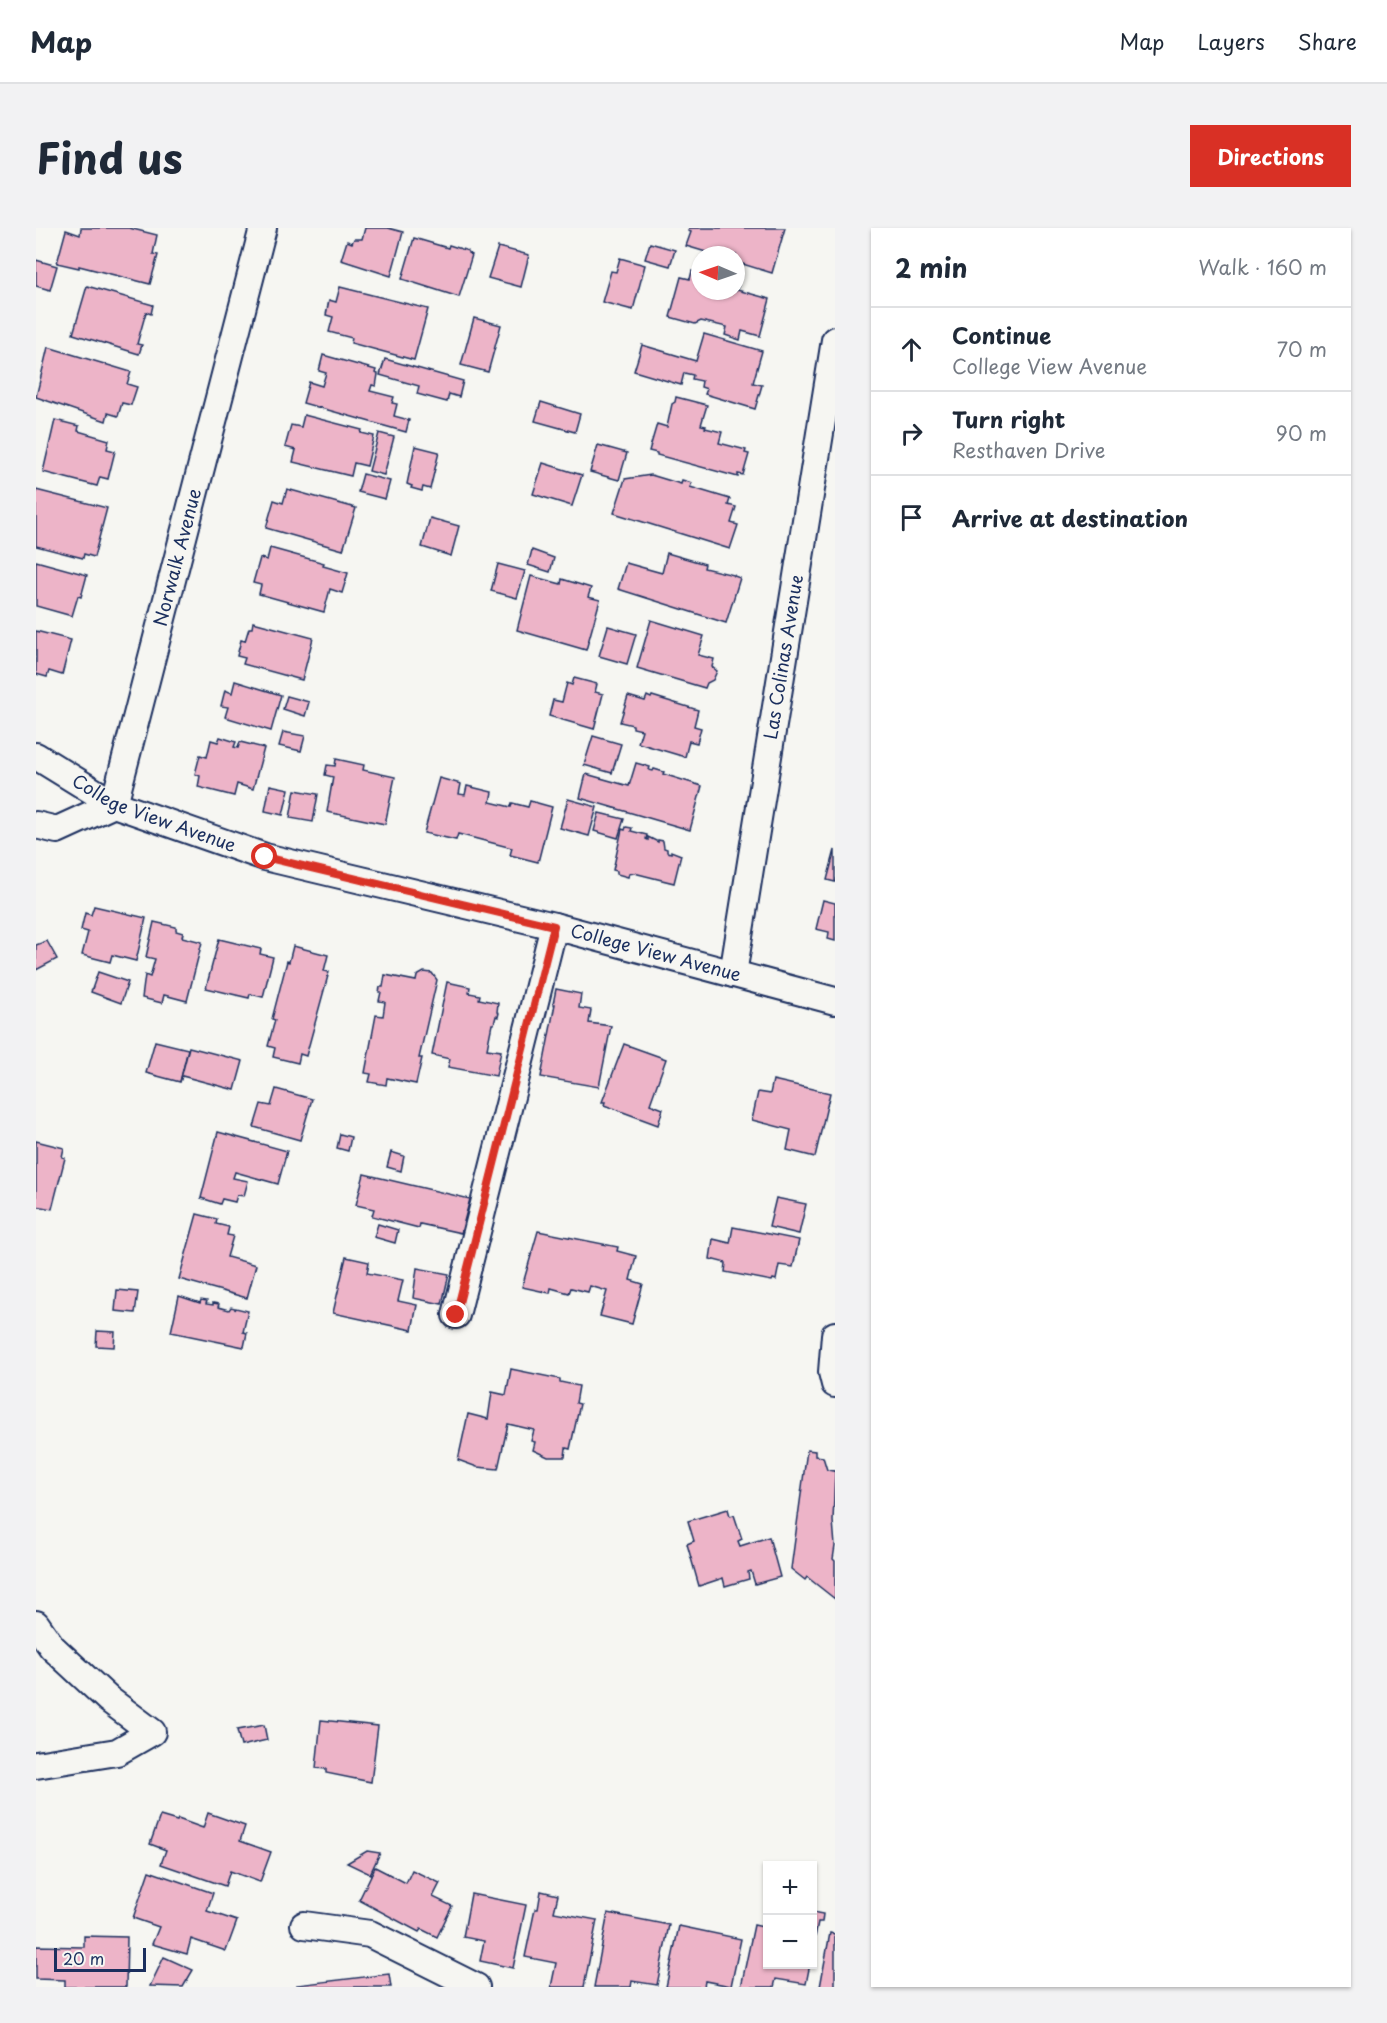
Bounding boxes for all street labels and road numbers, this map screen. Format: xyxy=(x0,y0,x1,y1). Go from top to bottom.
street label: Norwalk Avenue xyxy=(146,485,207,629)
street label: Las Colinas Avenue xyxy=(756,572,809,741)
street label: College View Avenue xyxy=(67,766,240,858)
street label: College View Avenue xyxy=(568,916,745,987)

